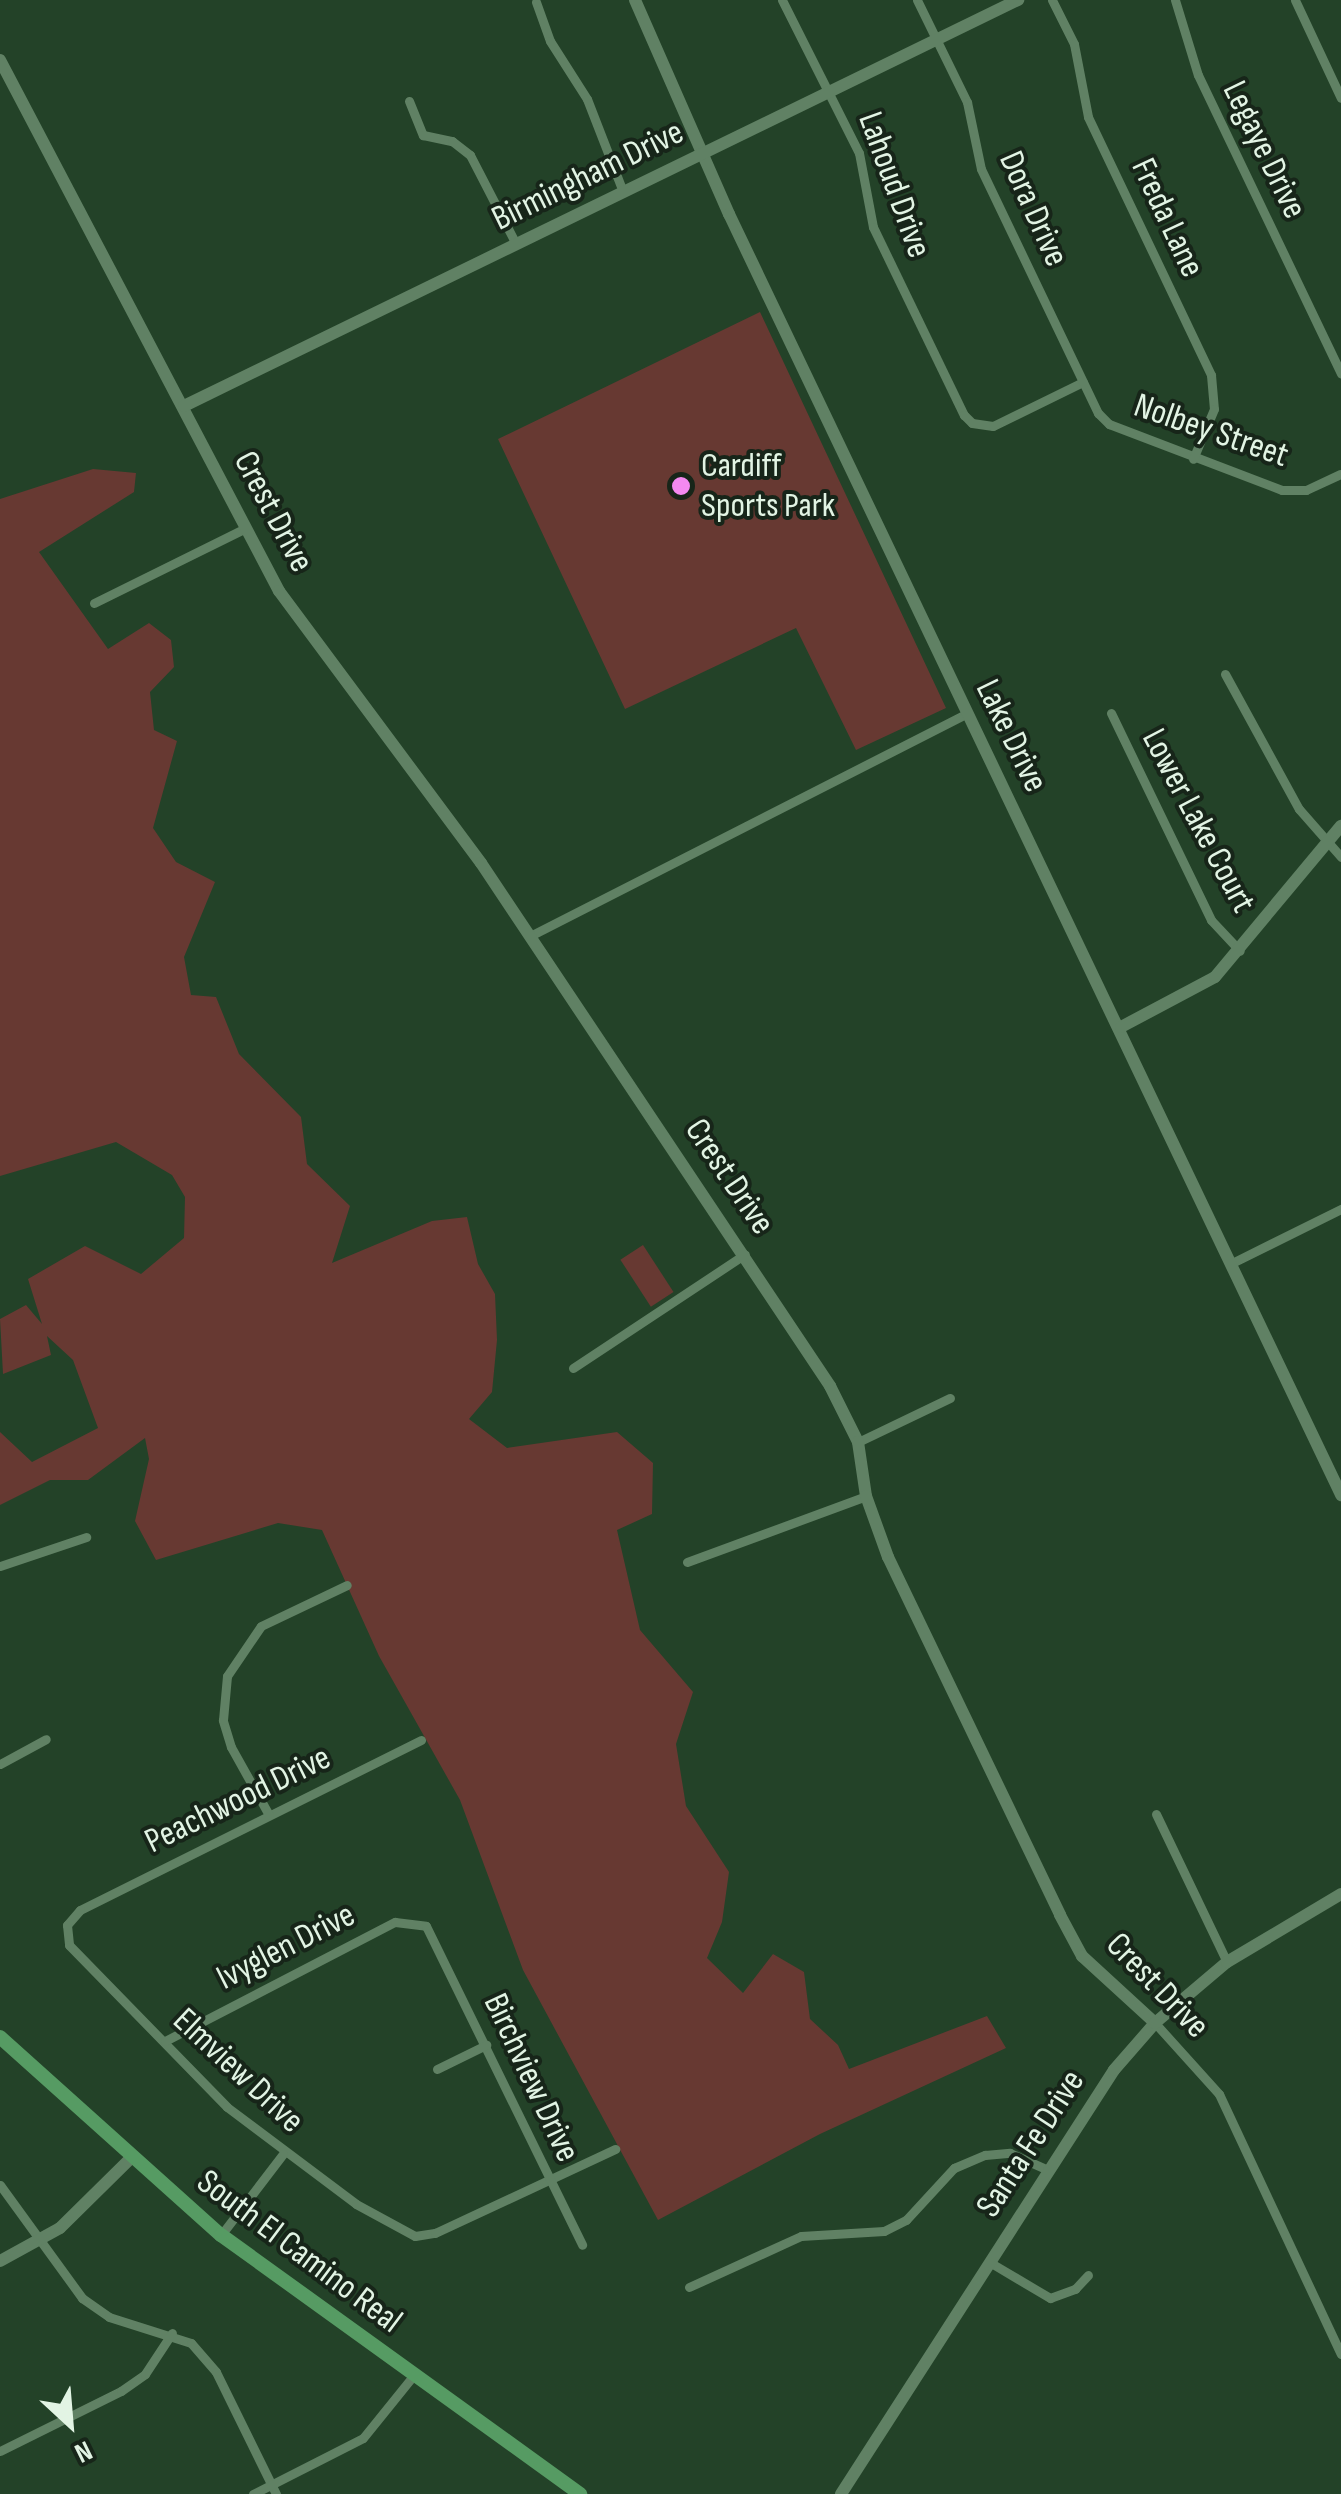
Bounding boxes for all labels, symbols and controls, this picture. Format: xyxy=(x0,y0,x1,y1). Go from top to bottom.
street label: Legaye Drive xyxy=(1213,75,1315,225)
street label: Lahoud Drive xyxy=(848,106,940,264)
street label: Birmingham Drive xyxy=(485,112,691,240)
street label: Dora Drive xyxy=(989,145,1077,273)
street label: Freda Lane xyxy=(1121,152,1213,284)
street label: Nolbey Street xyxy=(1128,385,1294,477)
street label: Crest Drive xyxy=(224,445,322,579)
place label: Cardiff Sports Park xyxy=(701,445,835,527)
marker: Cardiff Sports Park xyxy=(670,475,692,497)
street label: Lake Drive xyxy=(966,673,1056,799)
street label: Lower Lake Court xyxy=(1132,722,1264,920)
street label: Crest Drive xyxy=(675,1111,783,1243)
street label: Peachwood Drive xyxy=(138,1737,338,1863)
street label: Ivyglen Drive xyxy=(210,1894,362,2000)
street label: Crest Drive xyxy=(1097,1925,1217,2047)
street label: Birchview Drive xyxy=(474,1987,588,2169)
street label: Elmview Drive xyxy=(164,2000,312,2142)
street label: Santa Fe Drive xyxy=(968,2063,1094,2225)
street label: South El Camino Real xyxy=(188,2161,410,2343)
north arrow xyxy=(20,2374,120,2474)
text: N xyxy=(69,2433,97,2470)

